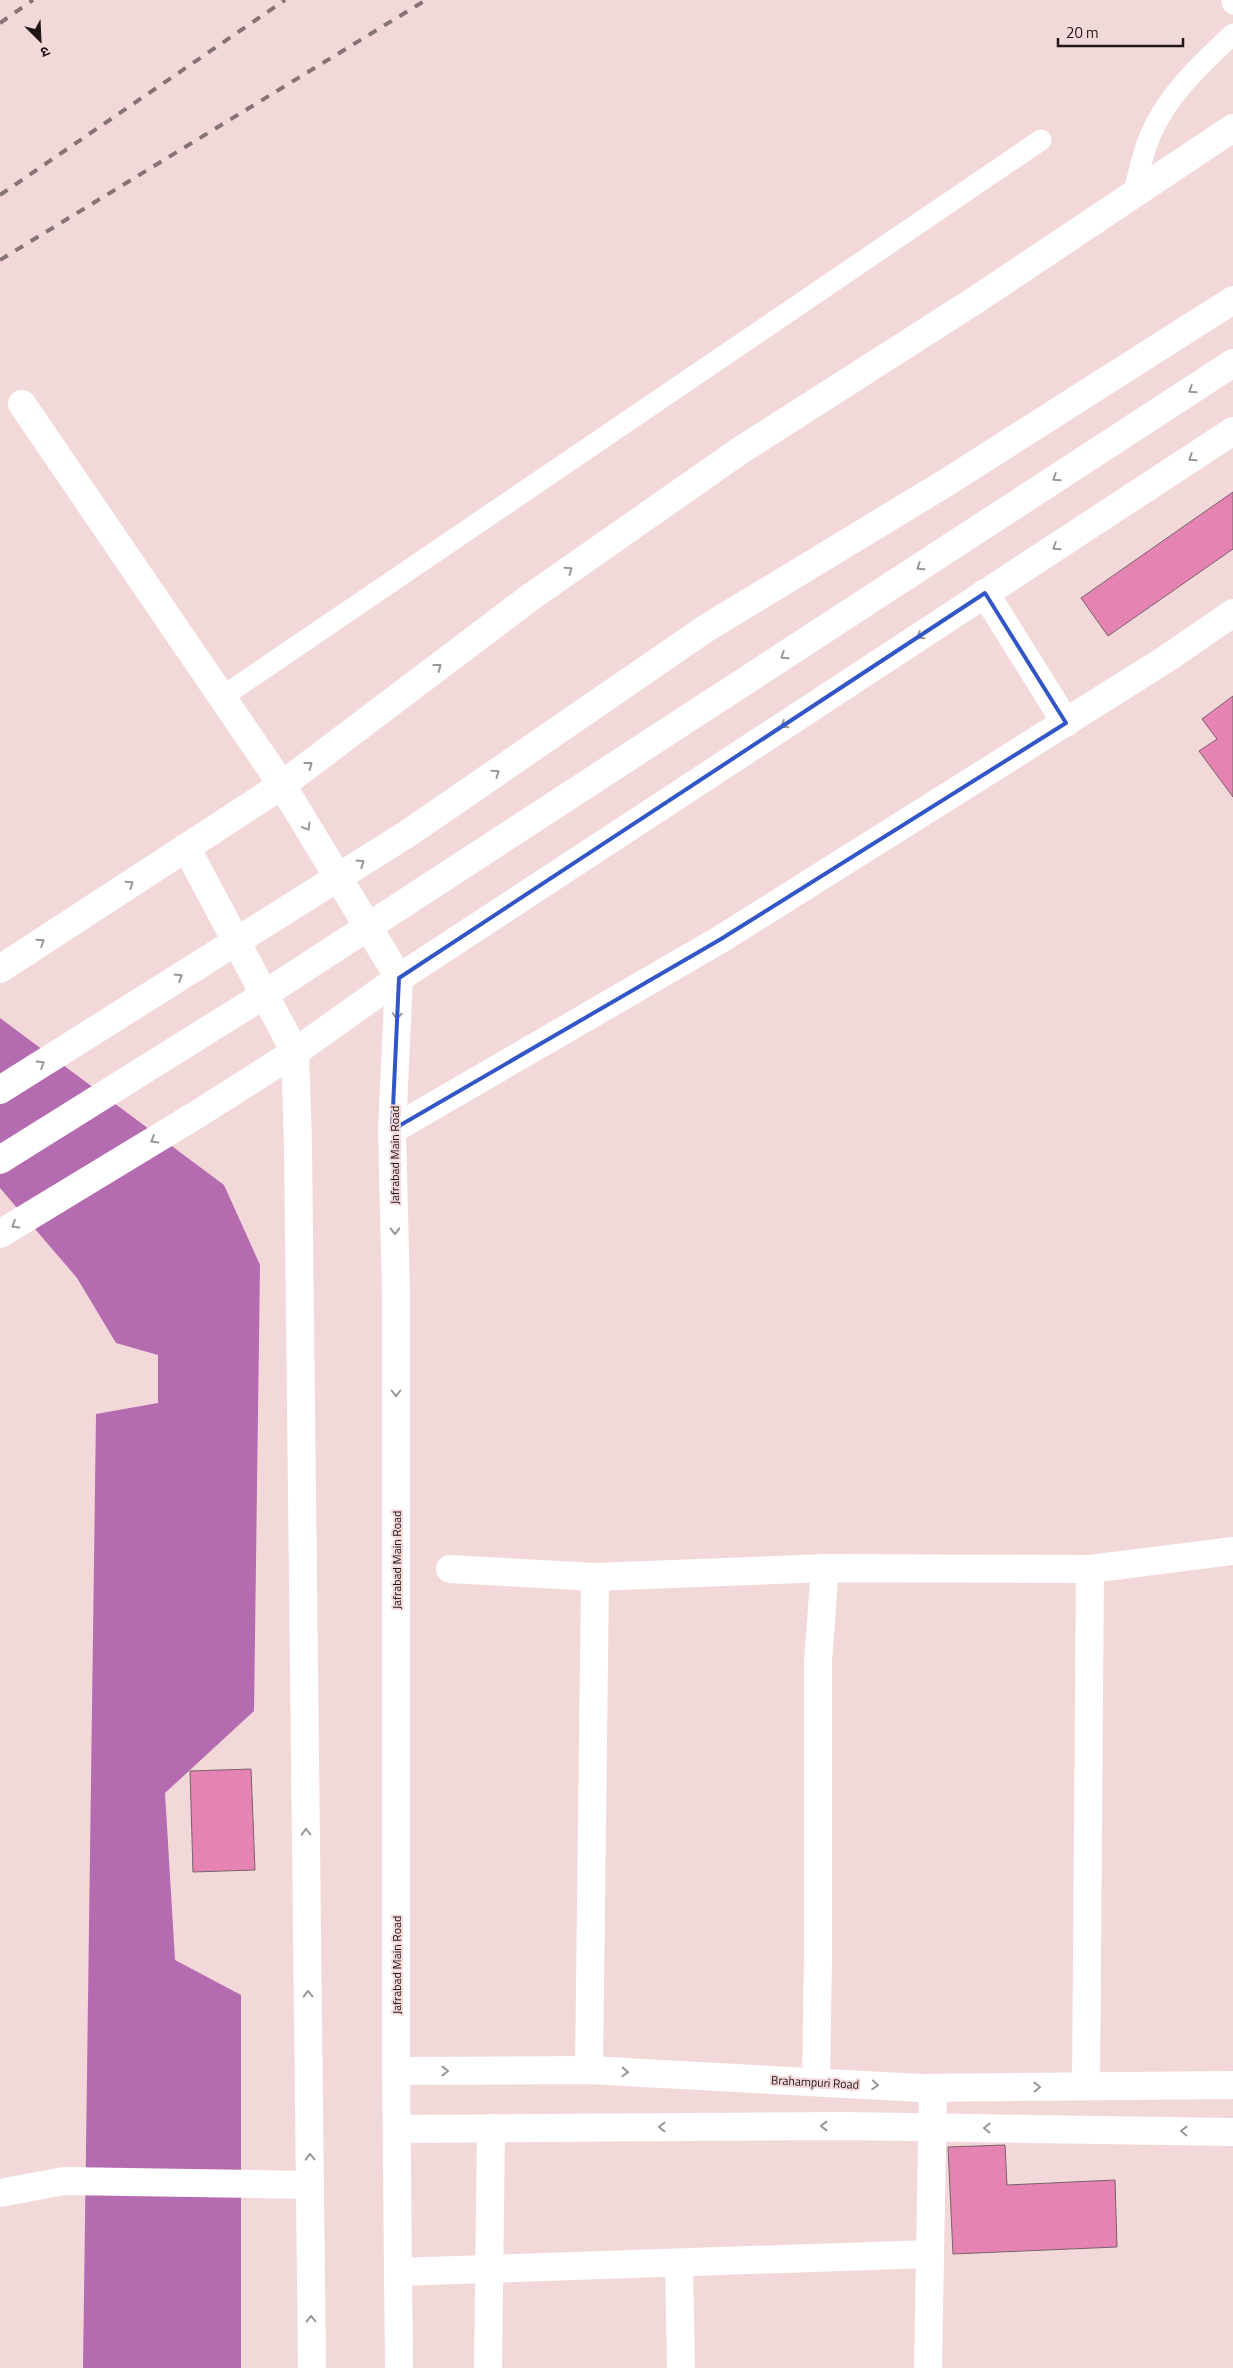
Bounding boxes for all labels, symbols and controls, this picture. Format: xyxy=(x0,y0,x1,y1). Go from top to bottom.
north arrow xyxy=(15,15,65,65)
scale bar xyxy=(1058,15,1183,47)
text: 20 m xyxy=(1066,21,1099,44)
text: उ xyxy=(37,41,54,64)
one-way arrow xyxy=(1188,383,1197,393)
one-way arrow xyxy=(1189,451,1198,461)
one-way arrow xyxy=(1052,472,1061,482)
one-way arrow xyxy=(1053,540,1062,550)
one-way arrow xyxy=(916,561,926,570)
one-way arrow xyxy=(563,567,573,576)
one-way arrow xyxy=(917,629,926,639)
one-way arrow xyxy=(780,650,789,659)
one-way arrow xyxy=(432,664,441,672)
one-way arrow xyxy=(781,719,790,728)
one-way arrow xyxy=(303,762,312,770)
one-way arrow xyxy=(490,770,500,779)
one-way arrow xyxy=(301,821,311,830)
one-way arrow xyxy=(355,860,364,869)
one-way arrow xyxy=(124,881,133,890)
one-way arrow xyxy=(35,939,44,949)
one-way arrow xyxy=(173,974,182,984)
one-way arrow xyxy=(392,1012,402,1020)
one-way arrow xyxy=(36,1061,45,1070)
street label: Jafrabad Main Road xyxy=(385,1106,404,1204)
one-way arrow xyxy=(151,1134,160,1144)
one-way arrow xyxy=(12,1218,21,1228)
one-way arrow xyxy=(389,1227,400,1235)
one-way arrow xyxy=(391,1390,401,1398)
street label: Jafrabad Main Road xyxy=(387,1511,406,1609)
one-way arrow xyxy=(301,1828,311,1836)
street label: Jafrabad Main Road xyxy=(387,1916,406,2014)
one-way arrow xyxy=(303,1990,313,1998)
one-way arrow xyxy=(442,2066,449,2076)
one-way arrow xyxy=(621,2067,629,2078)
street label: Brahampuri Road xyxy=(770,2070,860,2094)
one-way arrow xyxy=(871,2080,879,2091)
one-way arrow xyxy=(1034,2082,1041,2092)
one-way arrow xyxy=(820,2121,828,2131)
one-way arrow xyxy=(658,2122,666,2132)
one-way arrow xyxy=(983,2123,991,2134)
one-way arrow xyxy=(1180,2126,1188,2137)
one-way arrow xyxy=(304,2153,315,2161)
one-way arrow xyxy=(306,2315,317,2323)

